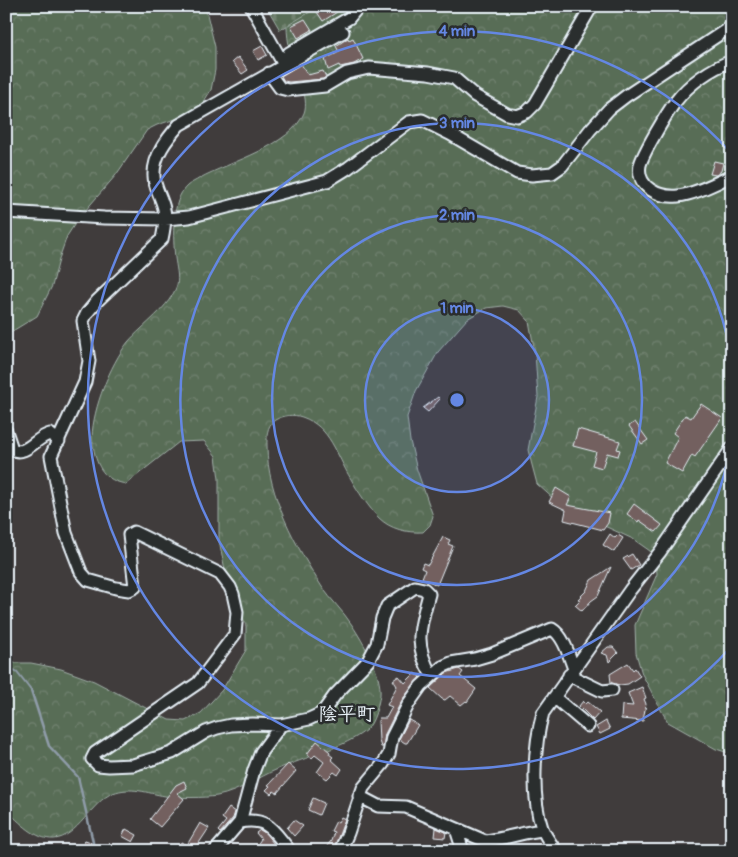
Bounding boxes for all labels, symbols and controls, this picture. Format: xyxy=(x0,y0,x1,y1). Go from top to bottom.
text: 4 min xyxy=(439,22,476,41)
text: 3 min xyxy=(439,114,475,133)
text: 2 min xyxy=(439,206,475,225)
text: 1 min xyxy=(440,299,474,318)
centre of rings xyxy=(448,391,466,409)
district label: 陰平町 xyxy=(318,702,376,726)

